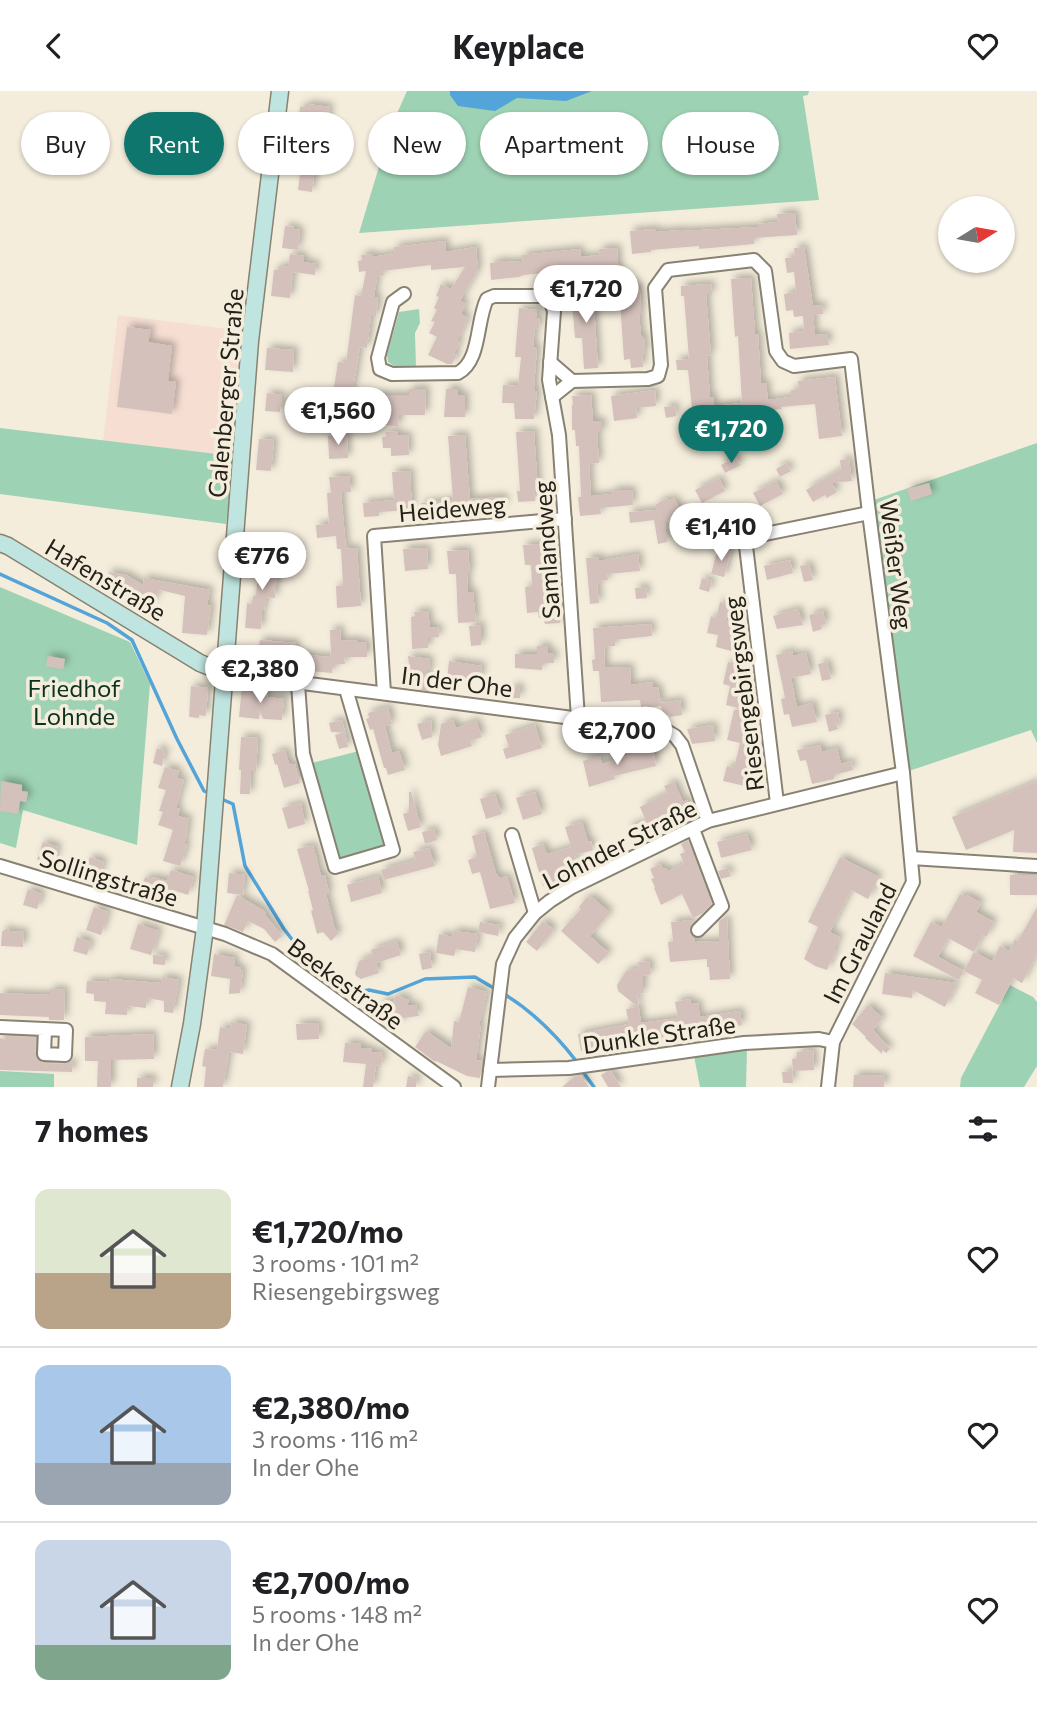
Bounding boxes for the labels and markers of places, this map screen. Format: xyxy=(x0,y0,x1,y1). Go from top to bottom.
pin: €1,720 xyxy=(529,265,643,325)
pin: €1,560 xyxy=(281,387,395,447)
pin: €1,720 xyxy=(674,405,788,465)
pin: €1,410 xyxy=(664,503,778,563)
pin: €776 xyxy=(221,533,303,592)
pin: €2,380 xyxy=(203,645,317,705)
pin: €2,700 xyxy=(560,707,674,767)

